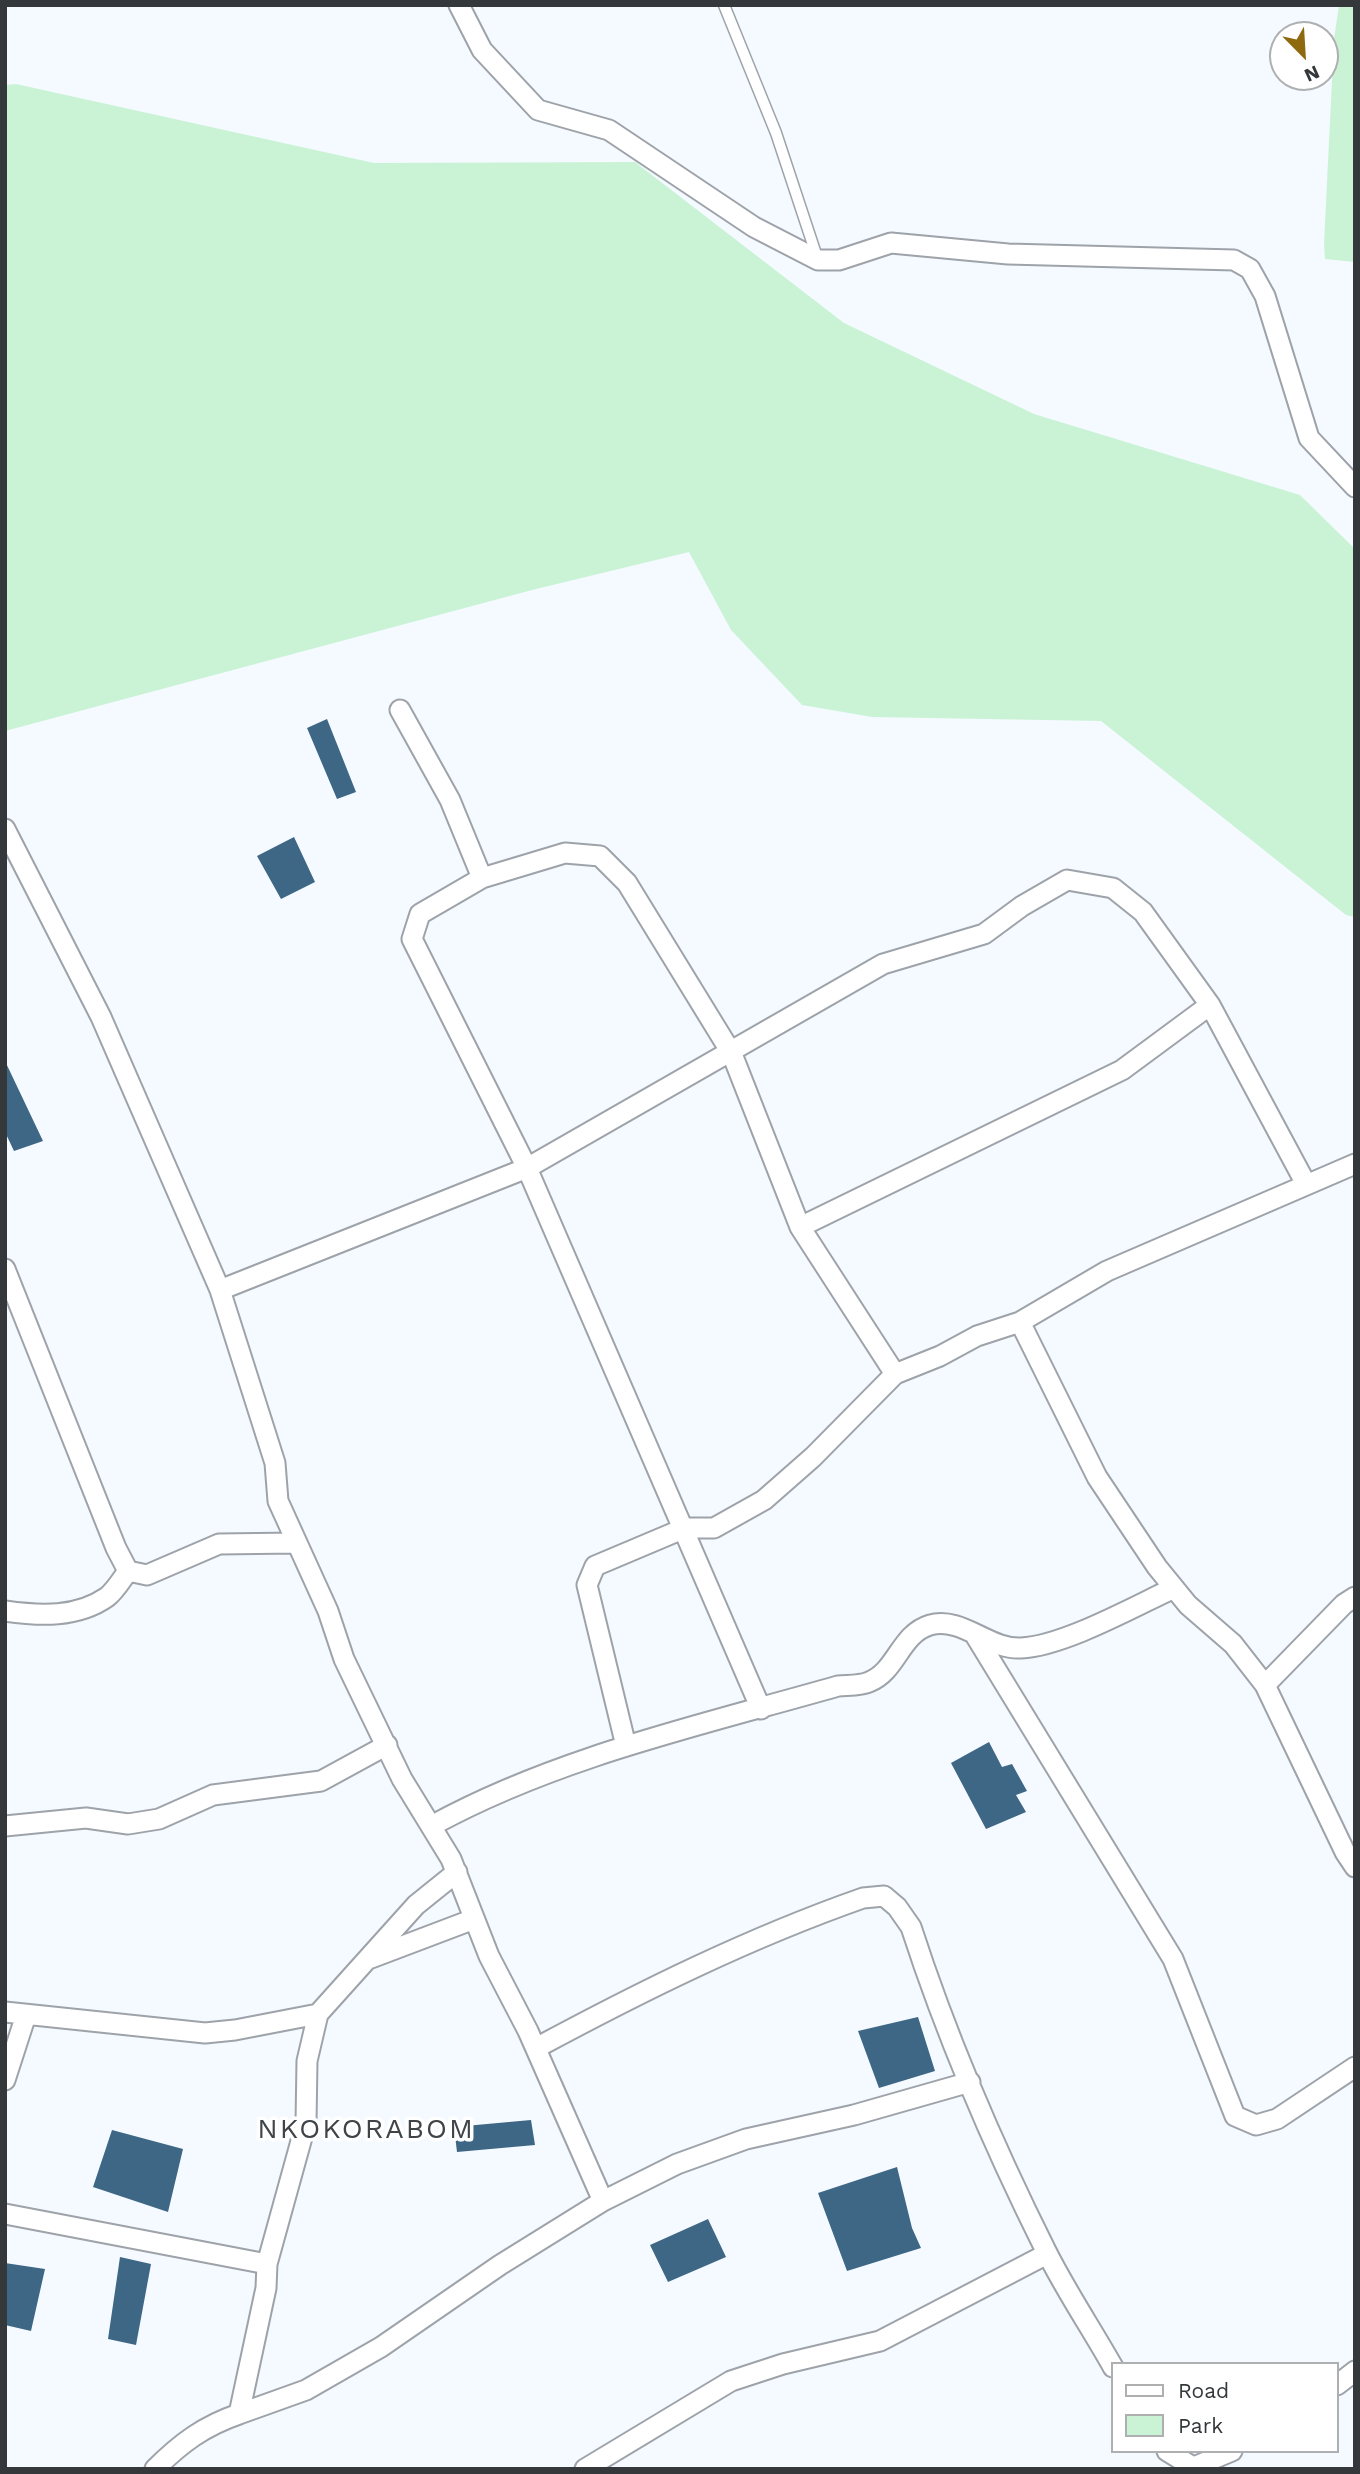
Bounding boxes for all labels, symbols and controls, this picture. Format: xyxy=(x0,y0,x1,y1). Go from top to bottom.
north arrow xyxy=(1269,21,1339,91)
text: N xyxy=(1301,60,1323,87)
district label: NKOKORABOM xyxy=(258,2113,474,2147)
legend xyxy=(1112,2362,1339,2453)
text: Road xyxy=(1178,2378,1229,2403)
text: Park xyxy=(1178,2413,1223,2438)

